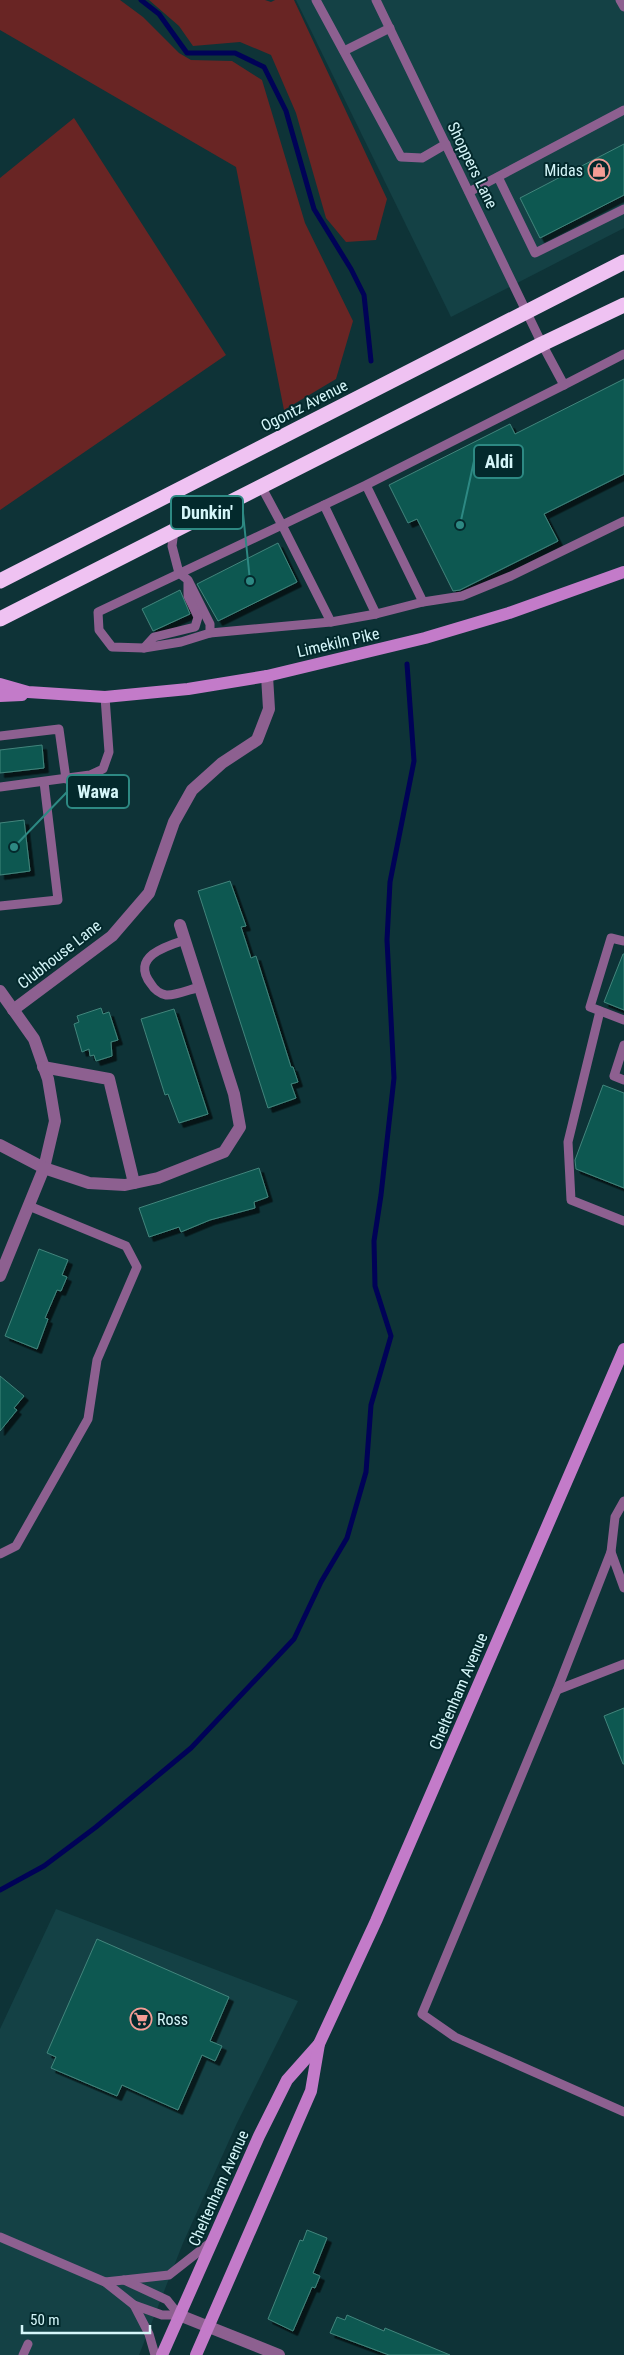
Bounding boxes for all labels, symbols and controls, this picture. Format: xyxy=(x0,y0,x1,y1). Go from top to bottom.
street label: Shoppers Lane xyxy=(443,119,502,211)
shop icon: Midas xyxy=(587,158,611,182)
place label: Midas xyxy=(544,161,583,180)
street label: Ogontz Avenue xyxy=(258,375,351,435)
callout: Aldi xyxy=(474,445,523,478)
text: Aldi xyxy=(485,451,513,472)
callout: Dunkin' xyxy=(171,496,243,529)
text: Dunkin' xyxy=(181,502,233,523)
street label: Limekiln Pike xyxy=(295,624,381,661)
callout: Wawa xyxy=(67,775,129,808)
text: Wawa xyxy=(77,781,119,802)
street label: Clubhouse Lane xyxy=(14,916,105,993)
street label: Cheltenham Avenue xyxy=(425,1630,492,1752)
supermarket icon: Ross xyxy=(129,2007,153,2031)
place label: Ross xyxy=(157,2010,188,2029)
street label: Cheltenham Avenue xyxy=(184,2127,253,2249)
scale bar xyxy=(22,2302,150,2334)
text: 50 m xyxy=(30,2311,60,2329)

